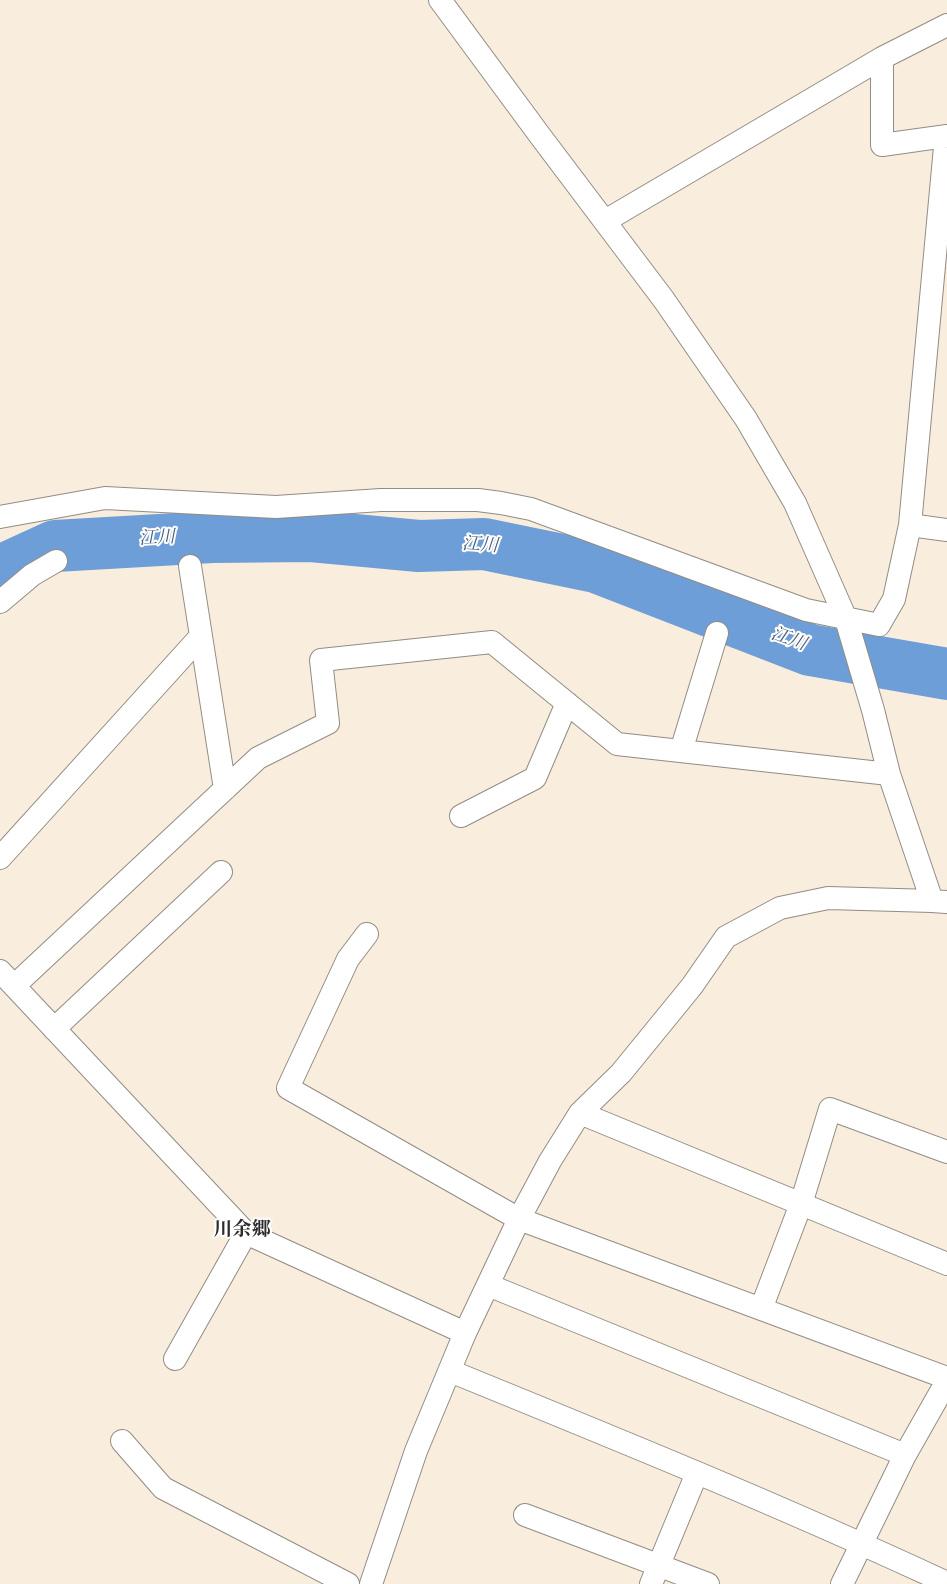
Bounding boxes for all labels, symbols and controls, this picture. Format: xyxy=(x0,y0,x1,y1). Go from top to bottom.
water label: 江川 xyxy=(138,528,176,552)
water label: 江川 xyxy=(461,535,499,559)
water label: 江川 xyxy=(767,625,809,657)
district label: 川余郷 xyxy=(214,1221,270,1243)

